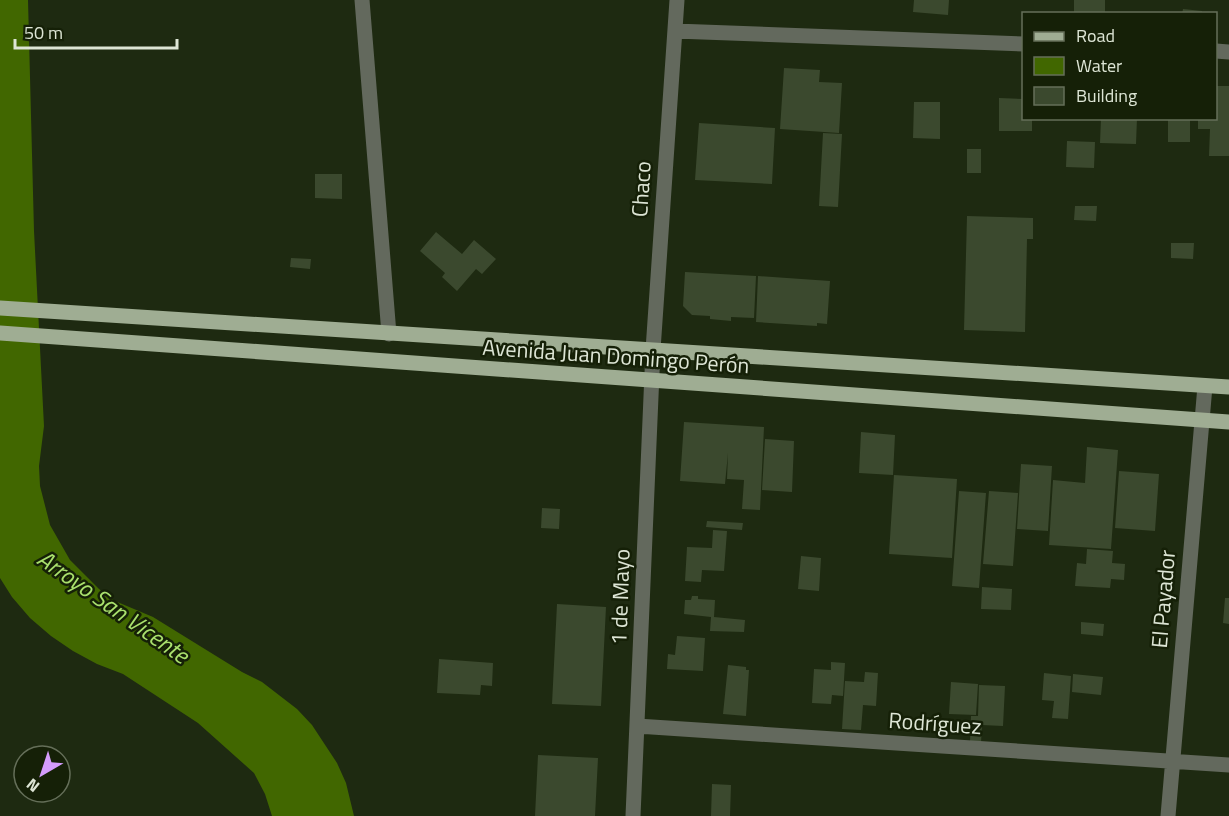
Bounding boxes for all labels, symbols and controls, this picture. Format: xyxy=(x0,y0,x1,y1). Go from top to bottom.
scale bar xyxy=(15,12,177,50)
legend xyxy=(1022,12,1217,120)
text: 50 m xyxy=(24,19,63,46)
text: Road xyxy=(1076,22,1115,49)
text: Water xyxy=(1076,52,1122,79)
text: Building xyxy=(1076,82,1137,109)
street label: Chaco xyxy=(622,160,660,218)
street label: Avenida Juan Domingo Perón xyxy=(481,330,751,382)
water label: Arroyo San Vicente xyxy=(30,540,198,673)
street label: 1 de Mayo xyxy=(601,548,639,646)
street label: El Payador xyxy=(1142,548,1184,649)
street label: Rodríguez xyxy=(887,703,983,743)
north arrow xyxy=(12,744,72,804)
text: N xyxy=(21,773,44,798)

